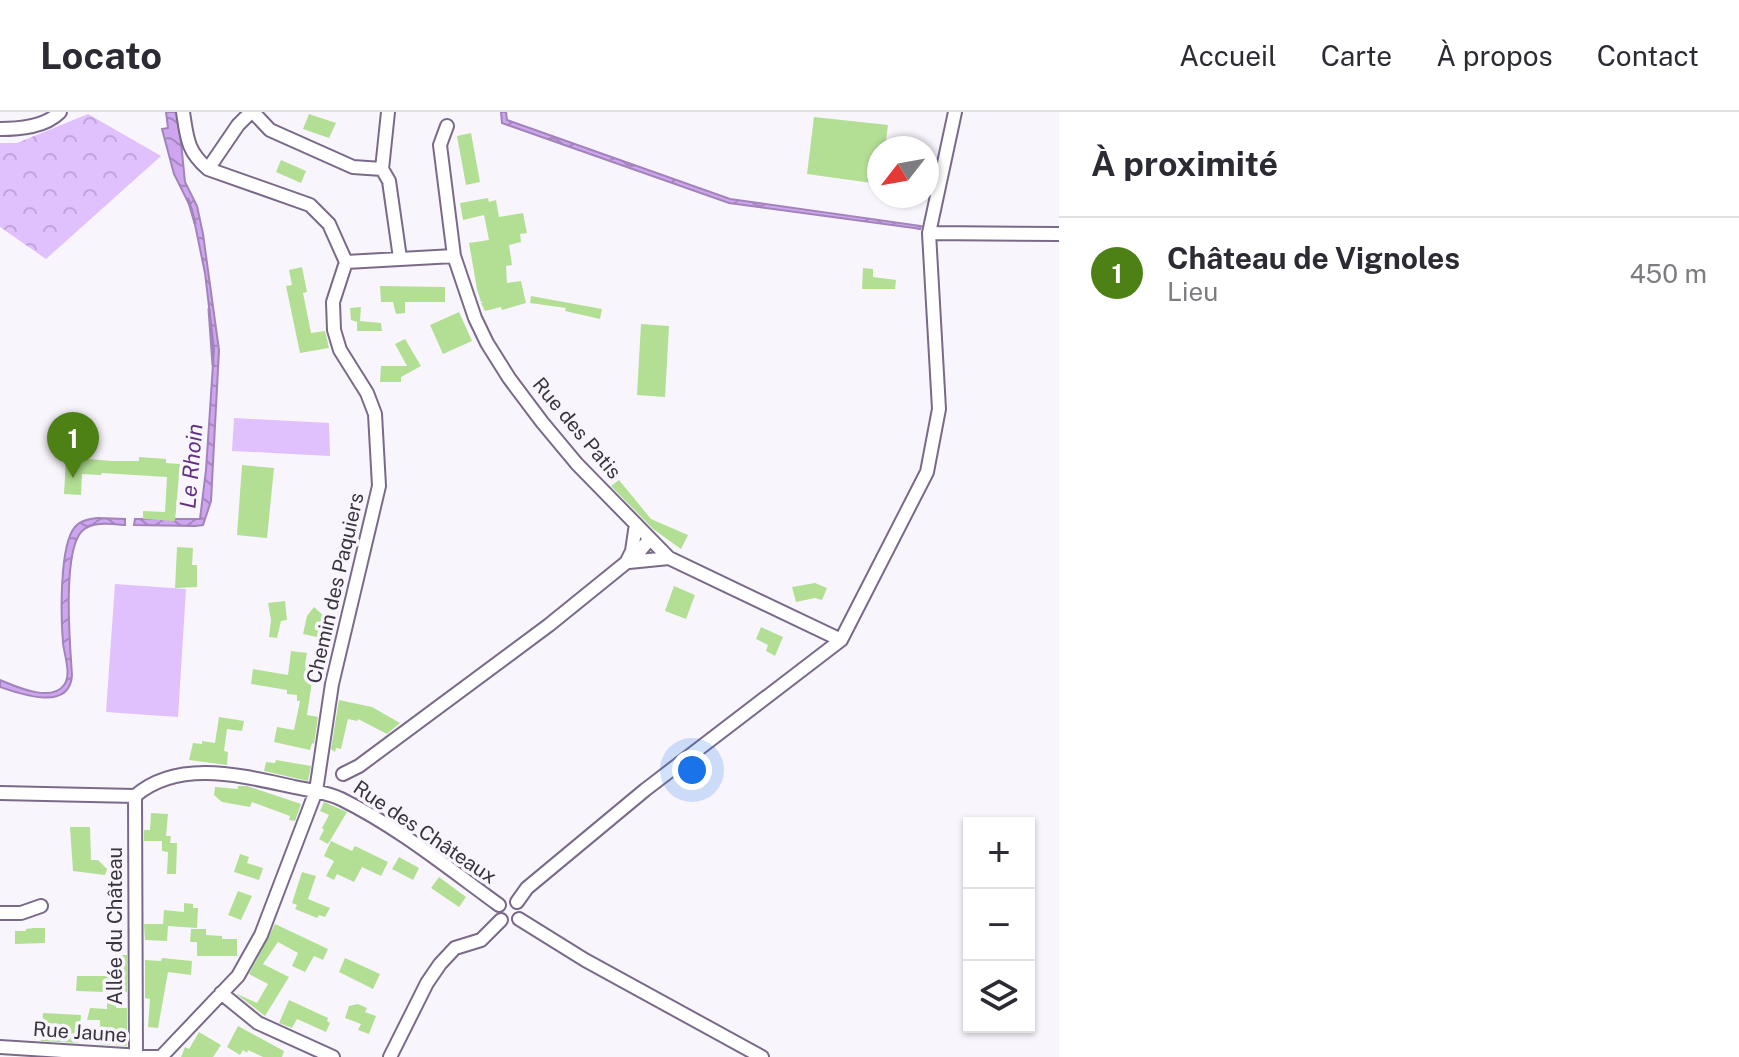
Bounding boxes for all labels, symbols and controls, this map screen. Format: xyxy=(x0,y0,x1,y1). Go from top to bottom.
text: Locato xyxy=(40,33,162,78)
text: Accueil xyxy=(1179,39,1277,72)
text: Carte xyxy=(1321,39,1392,72)
text: À propos xyxy=(1436,39,1553,72)
text: Contact xyxy=(1597,39,1699,72)
north arrow xyxy=(867,136,939,208)
text: À proximité xyxy=(1091,144,1278,184)
text: Château de Vignoles xyxy=(1167,240,1460,276)
text: 1 xyxy=(1111,258,1123,289)
text: 450 m xyxy=(1630,258,1707,289)
text: Lieu xyxy=(1167,276,1218,307)
street label: Rue des Patis xyxy=(528,372,626,484)
pin: 1 xyxy=(47,412,99,478)
water label: Le Rhoin xyxy=(174,422,208,510)
street label: Chemin des Paquiers xyxy=(301,490,369,686)
your location xyxy=(672,750,712,790)
street label: Rue des Châteaux xyxy=(349,775,501,889)
map controls xyxy=(963,817,1035,1033)
button: + xyxy=(963,817,1035,889)
street label: Allée du Château xyxy=(103,847,127,1005)
button: − xyxy=(963,889,1035,961)
button: layers xyxy=(963,961,1035,1033)
street label: Rue Jaune xyxy=(32,1017,128,1047)

